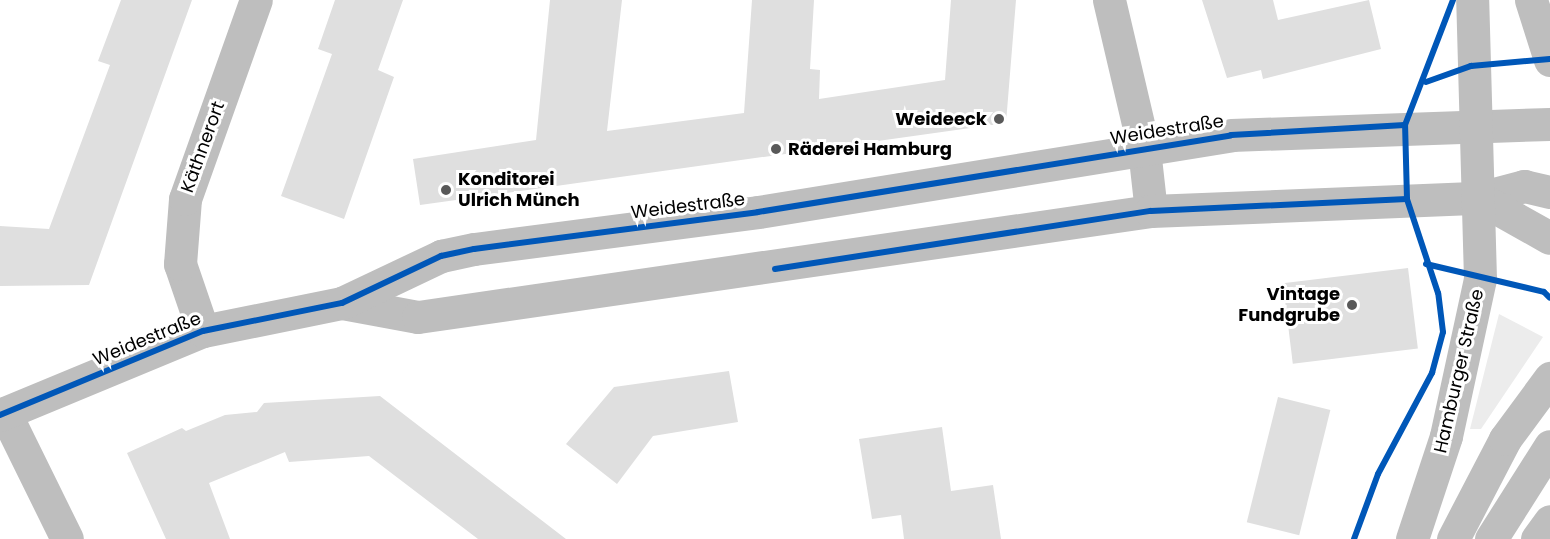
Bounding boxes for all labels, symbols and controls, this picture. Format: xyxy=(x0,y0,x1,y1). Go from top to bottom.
street label: Käthnerort xyxy=(177,99,229,195)
place label: Weideeck xyxy=(895,108,987,130)
street label: Weidestraße xyxy=(1109,110,1225,150)
marker: Weideeck xyxy=(992,112,1006,126)
place label: Räderei Hamburg xyxy=(788,138,952,160)
marker: Räderei Hamburg xyxy=(769,142,783,156)
place label: Konditorei Ulrich Münch xyxy=(458,169,580,212)
marker: Konditorei Ulrich Münch xyxy=(439,183,453,197)
street label: Weidestraße xyxy=(630,188,746,224)
place label: Vintage Fundgrube xyxy=(1238,284,1340,326)
street label: Hamburger Straße xyxy=(1430,287,1488,455)
marker: Vintage Fundgrube xyxy=(1345,298,1359,312)
street label: Weidestraße xyxy=(90,307,204,371)

